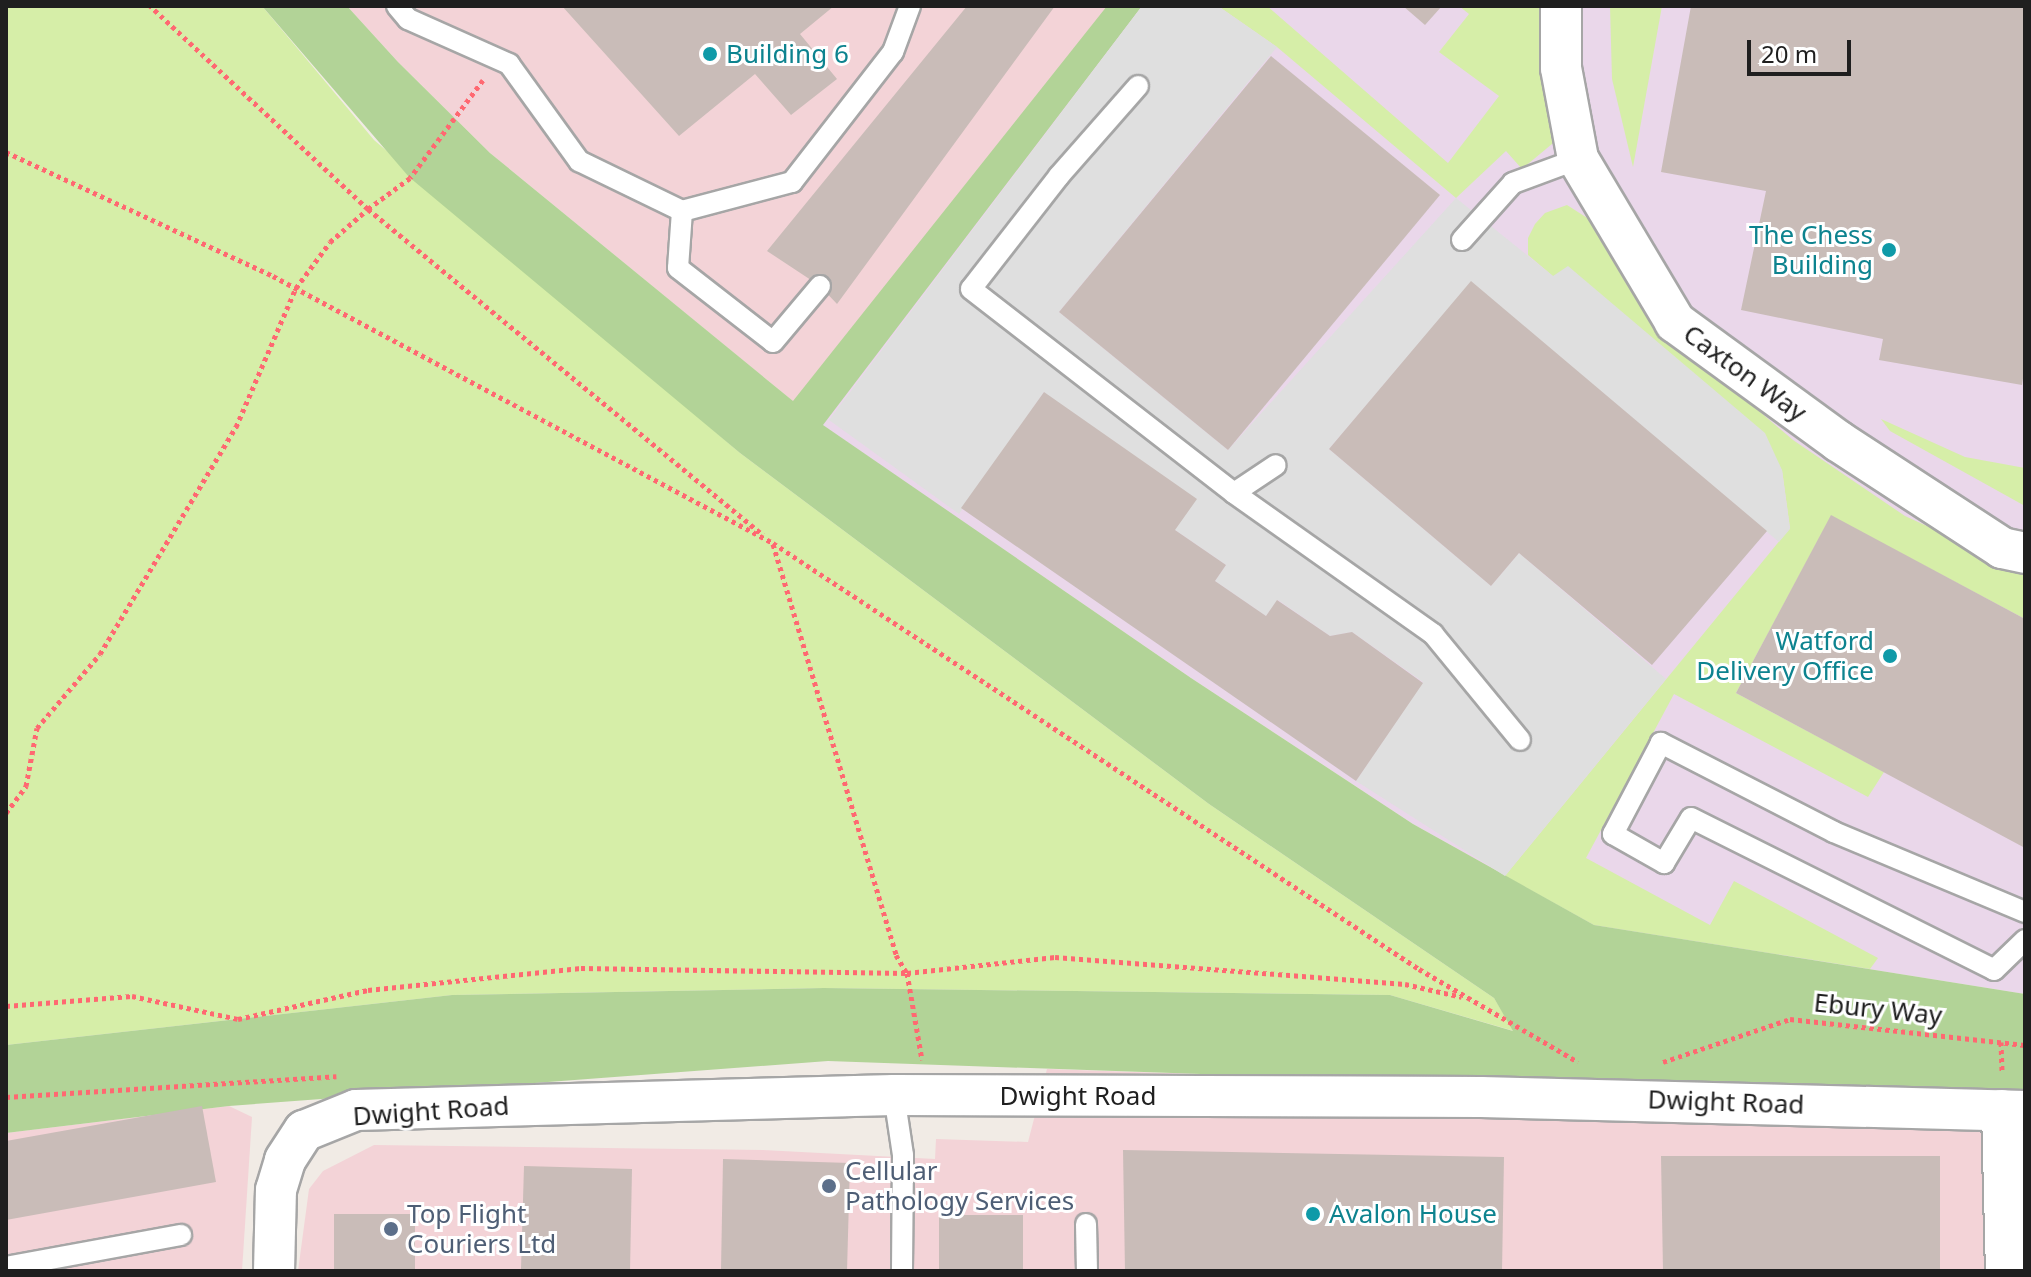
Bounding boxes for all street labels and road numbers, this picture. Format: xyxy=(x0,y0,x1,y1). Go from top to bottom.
street label: Caxton Way xyxy=(1677,318,1813,428)
street label: Ebury Way xyxy=(1812,987,1944,1031)
street label: Dwight Road xyxy=(1000,1080,1156,1112)
street label: Dwight Road xyxy=(1647,1084,1805,1120)
street label: Dwight Road xyxy=(352,1090,510,1132)

